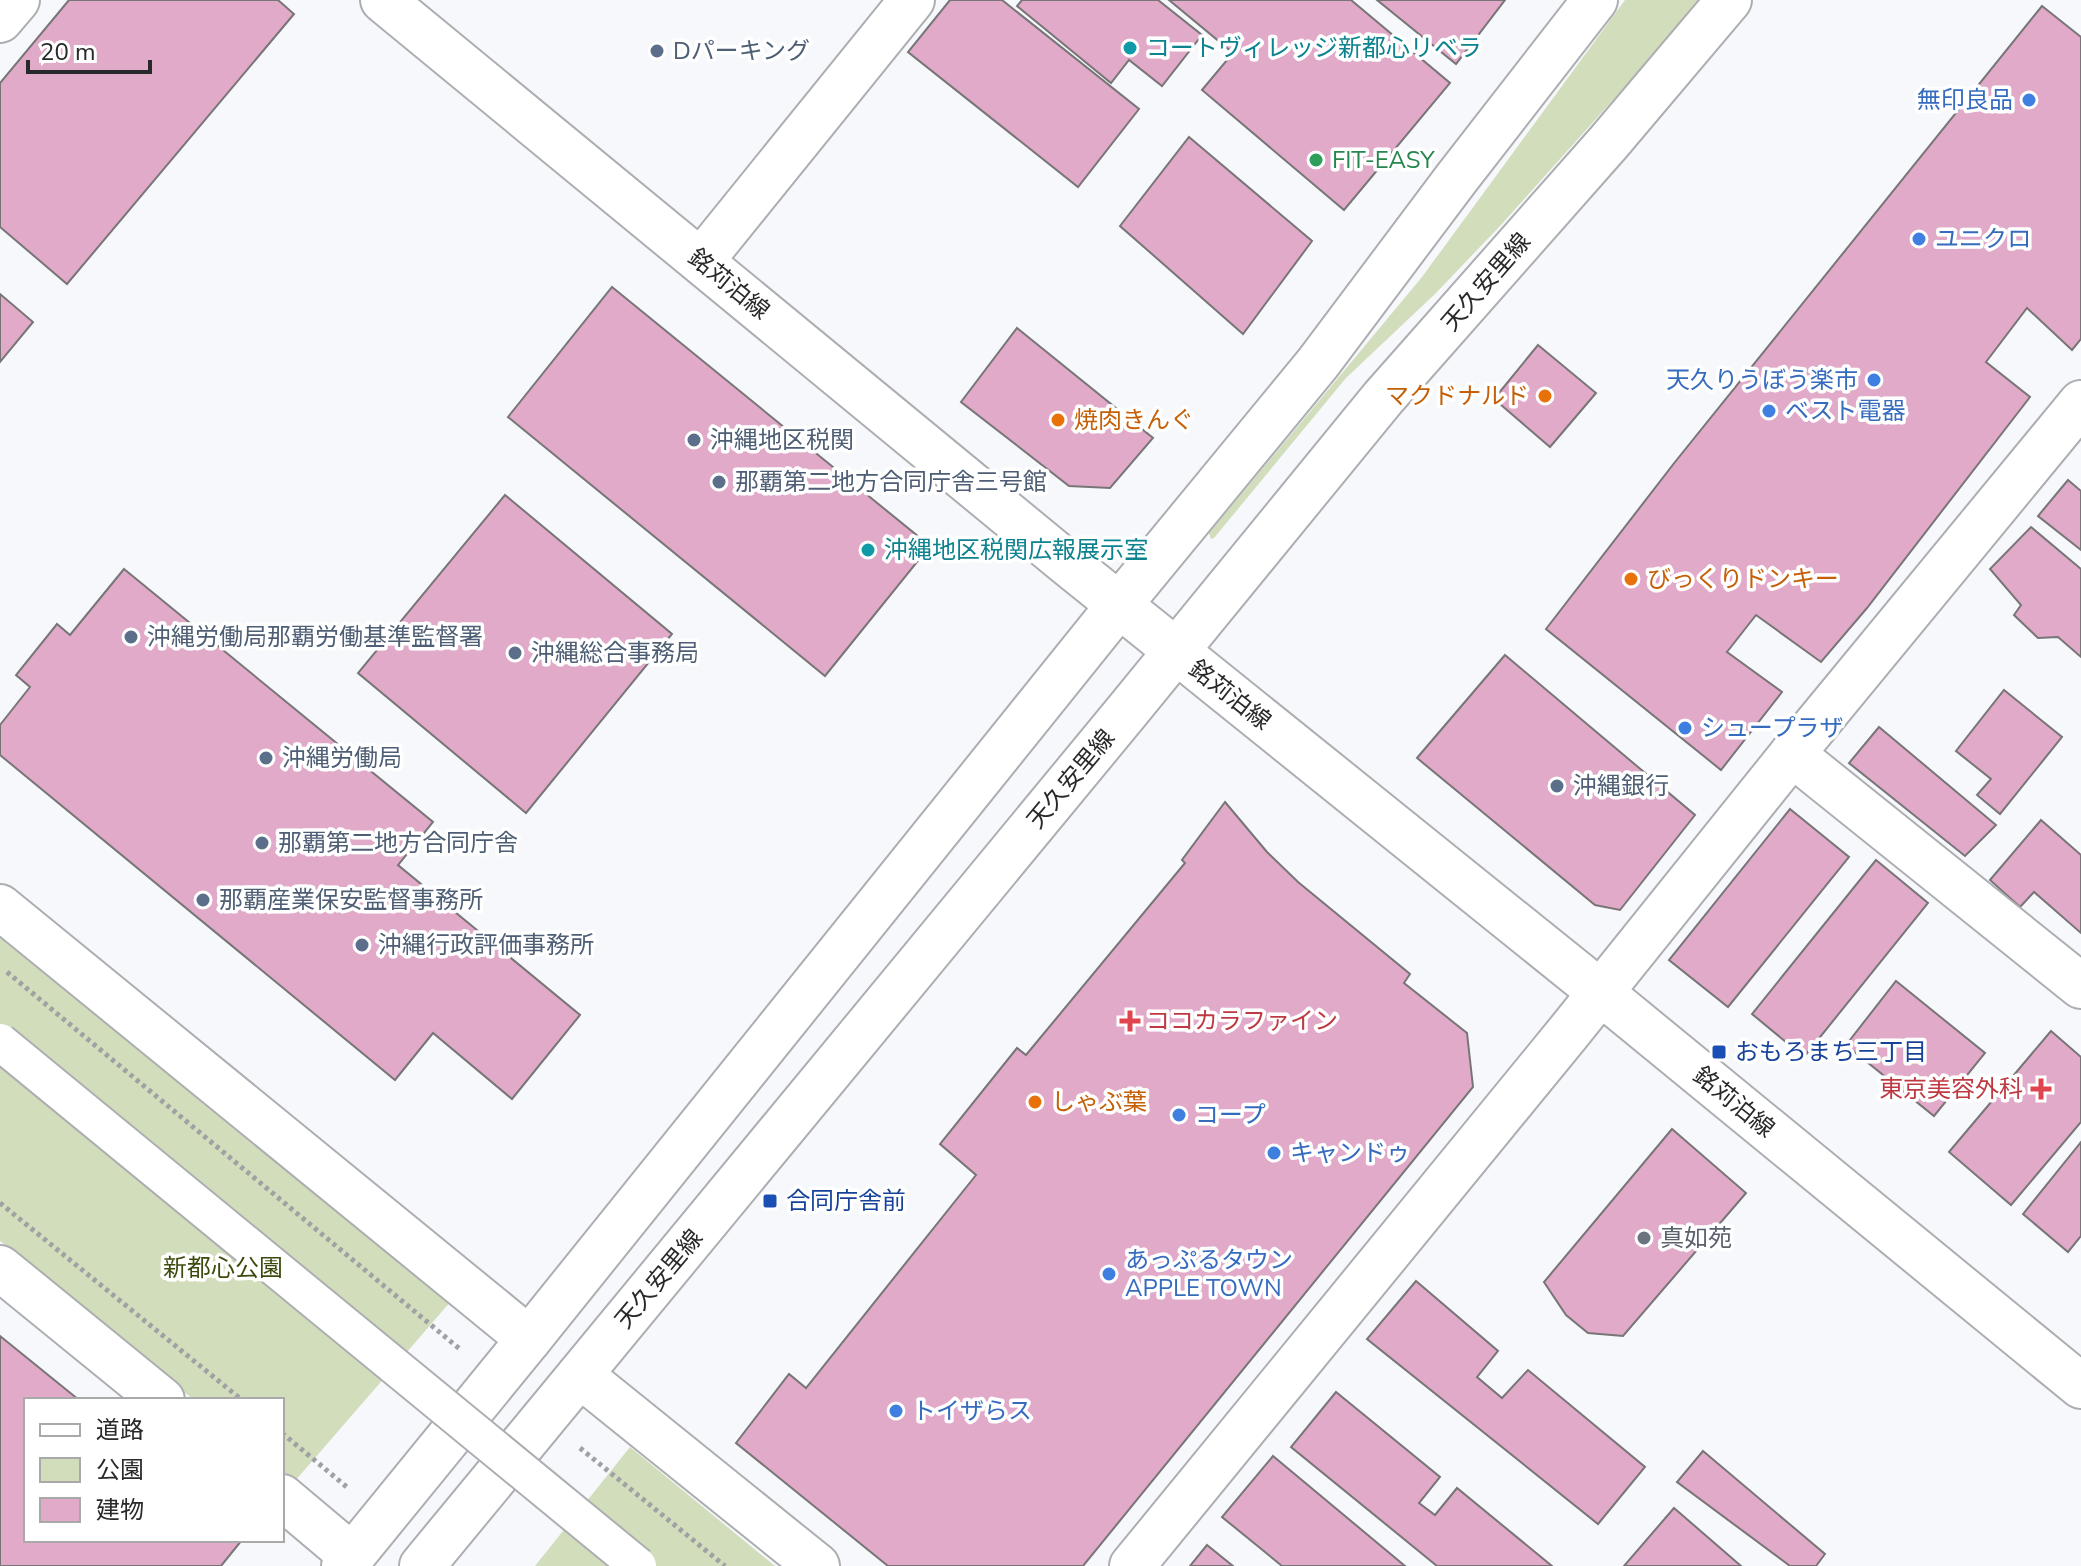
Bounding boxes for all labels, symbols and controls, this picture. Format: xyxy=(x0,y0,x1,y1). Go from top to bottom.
scale bar xyxy=(28,24,150,74)
place label: コートヴィレッジ新都心リベラ xyxy=(1146,32,1482,64)
place label: Dパーキング xyxy=(673,35,810,67)
text: 20 m xyxy=(40,36,96,68)
marker: コートヴィレッジ新都心リベラ xyxy=(1121,39,1139,57)
marker: Dパーキング xyxy=(648,42,666,60)
place label: 無印良品 xyxy=(1917,84,2013,116)
marker: 無印良品 xyxy=(2020,91,2038,109)
place label: FIT-EASY xyxy=(1332,144,1435,176)
marker: FIT-EASY xyxy=(1307,151,1325,169)
place label: ユニクロ xyxy=(1935,223,2031,255)
street label: 天久安里線 xyxy=(1435,226,1537,338)
marker: ユニクロ xyxy=(1910,230,1928,248)
street label: 銘苅泊線 xyxy=(682,241,776,327)
place label: 天久りうぼう楽市 xyxy=(1666,364,1858,396)
marker: 天久りうぼう楽市 xyxy=(1865,371,1883,389)
place label: マクドナルド xyxy=(1385,380,1529,412)
marker: マクドナルド xyxy=(1536,387,1554,405)
place label: ベスト電器 xyxy=(1785,395,1905,427)
marker: ベスト電器 xyxy=(1760,402,1778,420)
place label: 焼肉きんぐ xyxy=(1074,404,1194,436)
marker: 焼肉きんぐ xyxy=(1049,411,1067,429)
place label: 沖縄地区税関 xyxy=(710,424,854,456)
marker: 沖縄地区税関 xyxy=(685,431,703,449)
place label: 那覇第二地方合同庁舎三号館 xyxy=(735,466,1047,498)
marker: 那覇第二地方合同庁舎三号館 xyxy=(710,473,728,491)
place label: 沖縄地区税関広報展示室 xyxy=(884,534,1148,566)
marker: 沖縄地区税関広報展示室 xyxy=(859,541,877,559)
place label: びっくりドンキー xyxy=(1647,563,1839,595)
marker: びっくりドンキー xyxy=(1622,570,1640,588)
place label: 沖縄労働局那覇労働基準監督署 xyxy=(147,621,483,653)
marker: 沖縄労働局那覇労働基準監督署 xyxy=(122,628,140,646)
place label: 沖縄総合事務局 xyxy=(531,637,699,669)
marker: 沖縄総合事務局 xyxy=(506,644,524,662)
street label: 銘苅泊線 xyxy=(1182,653,1278,737)
place label: シュープラザ xyxy=(1701,712,1844,744)
marker: シュープラザ xyxy=(1676,719,1694,737)
street label: 天久安里線 xyxy=(1020,723,1122,835)
place label: 沖縄労働局 xyxy=(282,742,402,774)
marker: 沖縄労働局 xyxy=(257,749,275,767)
place label: 沖縄銀行 xyxy=(1573,770,1669,802)
marker: 沖縄銀行 xyxy=(1548,777,1566,795)
place label: 那覇第二地方合同庁舎 xyxy=(278,827,518,859)
marker: 那覇第二地方合同庁舎 xyxy=(253,834,271,852)
place label: 那覇産業保安監督事務所 xyxy=(219,884,483,916)
marker: 那覇産業保安監督事務所 xyxy=(194,891,212,909)
place label: 沖縄行政評価事務所 xyxy=(378,929,594,961)
marker: 沖縄行政評価事務所 xyxy=(353,936,371,954)
place label: ココカラファイン xyxy=(1146,1005,1338,1037)
marker: ココカラファイン xyxy=(1121,1012,1139,1030)
place label: おもろまち三丁目 xyxy=(1735,1036,1927,1068)
marker: おもろまち三丁目 xyxy=(1710,1043,1728,1061)
street label: 銘苅泊線 xyxy=(1687,1059,1781,1145)
place label: 東京美容外科 xyxy=(1879,1073,2023,1105)
marker: 東京美容外科 xyxy=(2030,1078,2052,1100)
place label: しゃぶ葉 xyxy=(1051,1086,1147,1118)
marker: しゃぶ葉 xyxy=(1026,1093,1044,1111)
place label: コープ xyxy=(1195,1099,1266,1131)
marker: コープ xyxy=(1170,1106,1188,1124)
place label: キャンドゥ xyxy=(1290,1137,1410,1169)
marker: キャンドゥ xyxy=(1265,1144,1283,1162)
place label: 合同庁舎前 xyxy=(786,1185,906,1217)
marker: 合同庁舎前 xyxy=(761,1192,779,1210)
place label: 真如苑 xyxy=(1660,1222,1732,1254)
street label: 天久安里線 xyxy=(608,1223,710,1335)
marker: 真如苑 xyxy=(1635,1229,1653,1247)
place label: あっぷるタウン APPLE TOWN xyxy=(1125,1244,1293,1304)
park label: 新都心公園 xyxy=(163,1252,283,1284)
marker: あっぷるタウン APPLE TOWN xyxy=(1100,1265,1118,1283)
place label: トイザらス xyxy=(912,1395,1032,1427)
legend xyxy=(24,1398,284,1542)
marker: トイザらス xyxy=(887,1402,905,1420)
text: 道路 xyxy=(96,1414,144,1446)
text: 公園 xyxy=(96,1454,144,1486)
text: 建物 xyxy=(96,1494,144,1526)

